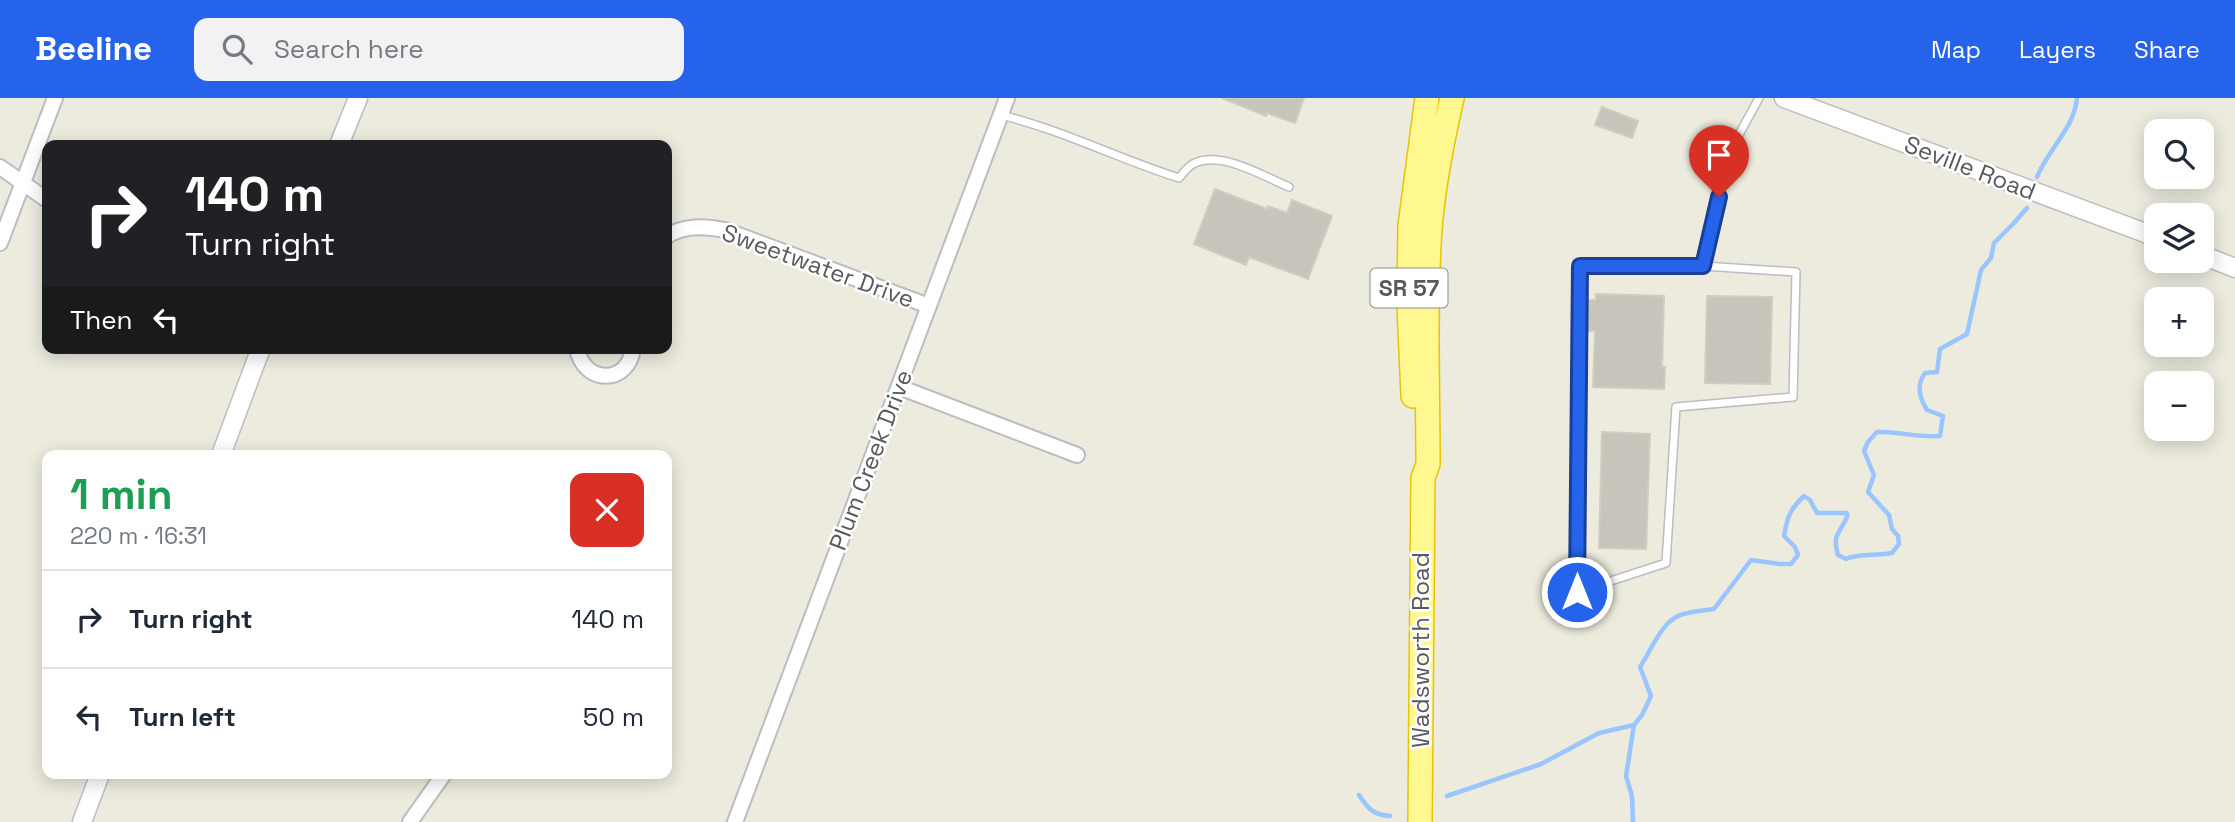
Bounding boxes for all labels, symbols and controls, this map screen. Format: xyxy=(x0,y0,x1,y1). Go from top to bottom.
search box xyxy=(194,18,684,81)
text: Beeline xyxy=(35,28,152,70)
icon: search xyxy=(218,30,256,68)
text: Search here xyxy=(274,32,424,66)
text: Map xyxy=(1931,34,1981,65)
text: Layers xyxy=(2019,34,2096,65)
text: Share xyxy=(2134,34,2200,65)
map controls xyxy=(2144,119,2214,441)
button: search xyxy=(2144,119,2214,189)
pin xyxy=(1689,125,1749,197)
street label: Seville Road xyxy=(1900,128,2040,207)
icon: arrive xyxy=(1700,136,1738,174)
text: 140 m xyxy=(185,163,324,225)
icon: right xyxy=(70,168,161,259)
button: layers xyxy=(2144,203,2214,273)
street label: Sweetwater Drive xyxy=(718,216,919,315)
text: Turn right xyxy=(185,224,335,264)
road number: SR 57 xyxy=(1370,268,1448,308)
button: + xyxy=(2144,287,2214,357)
icon: left xyxy=(147,301,185,339)
text: Then xyxy=(70,303,133,337)
street label: Plum Creek Drive xyxy=(822,365,919,554)
button: − xyxy=(2144,371,2214,441)
text: 1 min xyxy=(70,468,173,521)
button: close xyxy=(570,473,644,547)
text: 220 m · 16:31 xyxy=(70,521,207,551)
street label: Wadsworth Road xyxy=(1405,552,1436,748)
position arrow xyxy=(1540,555,1614,629)
icon: right xyxy=(70,600,108,638)
text: Turn right xyxy=(129,602,253,636)
text: 140 m xyxy=(571,602,644,636)
icon: left xyxy=(70,698,108,736)
text: Turn left xyxy=(129,700,236,734)
text: 50 m xyxy=(583,700,644,734)

